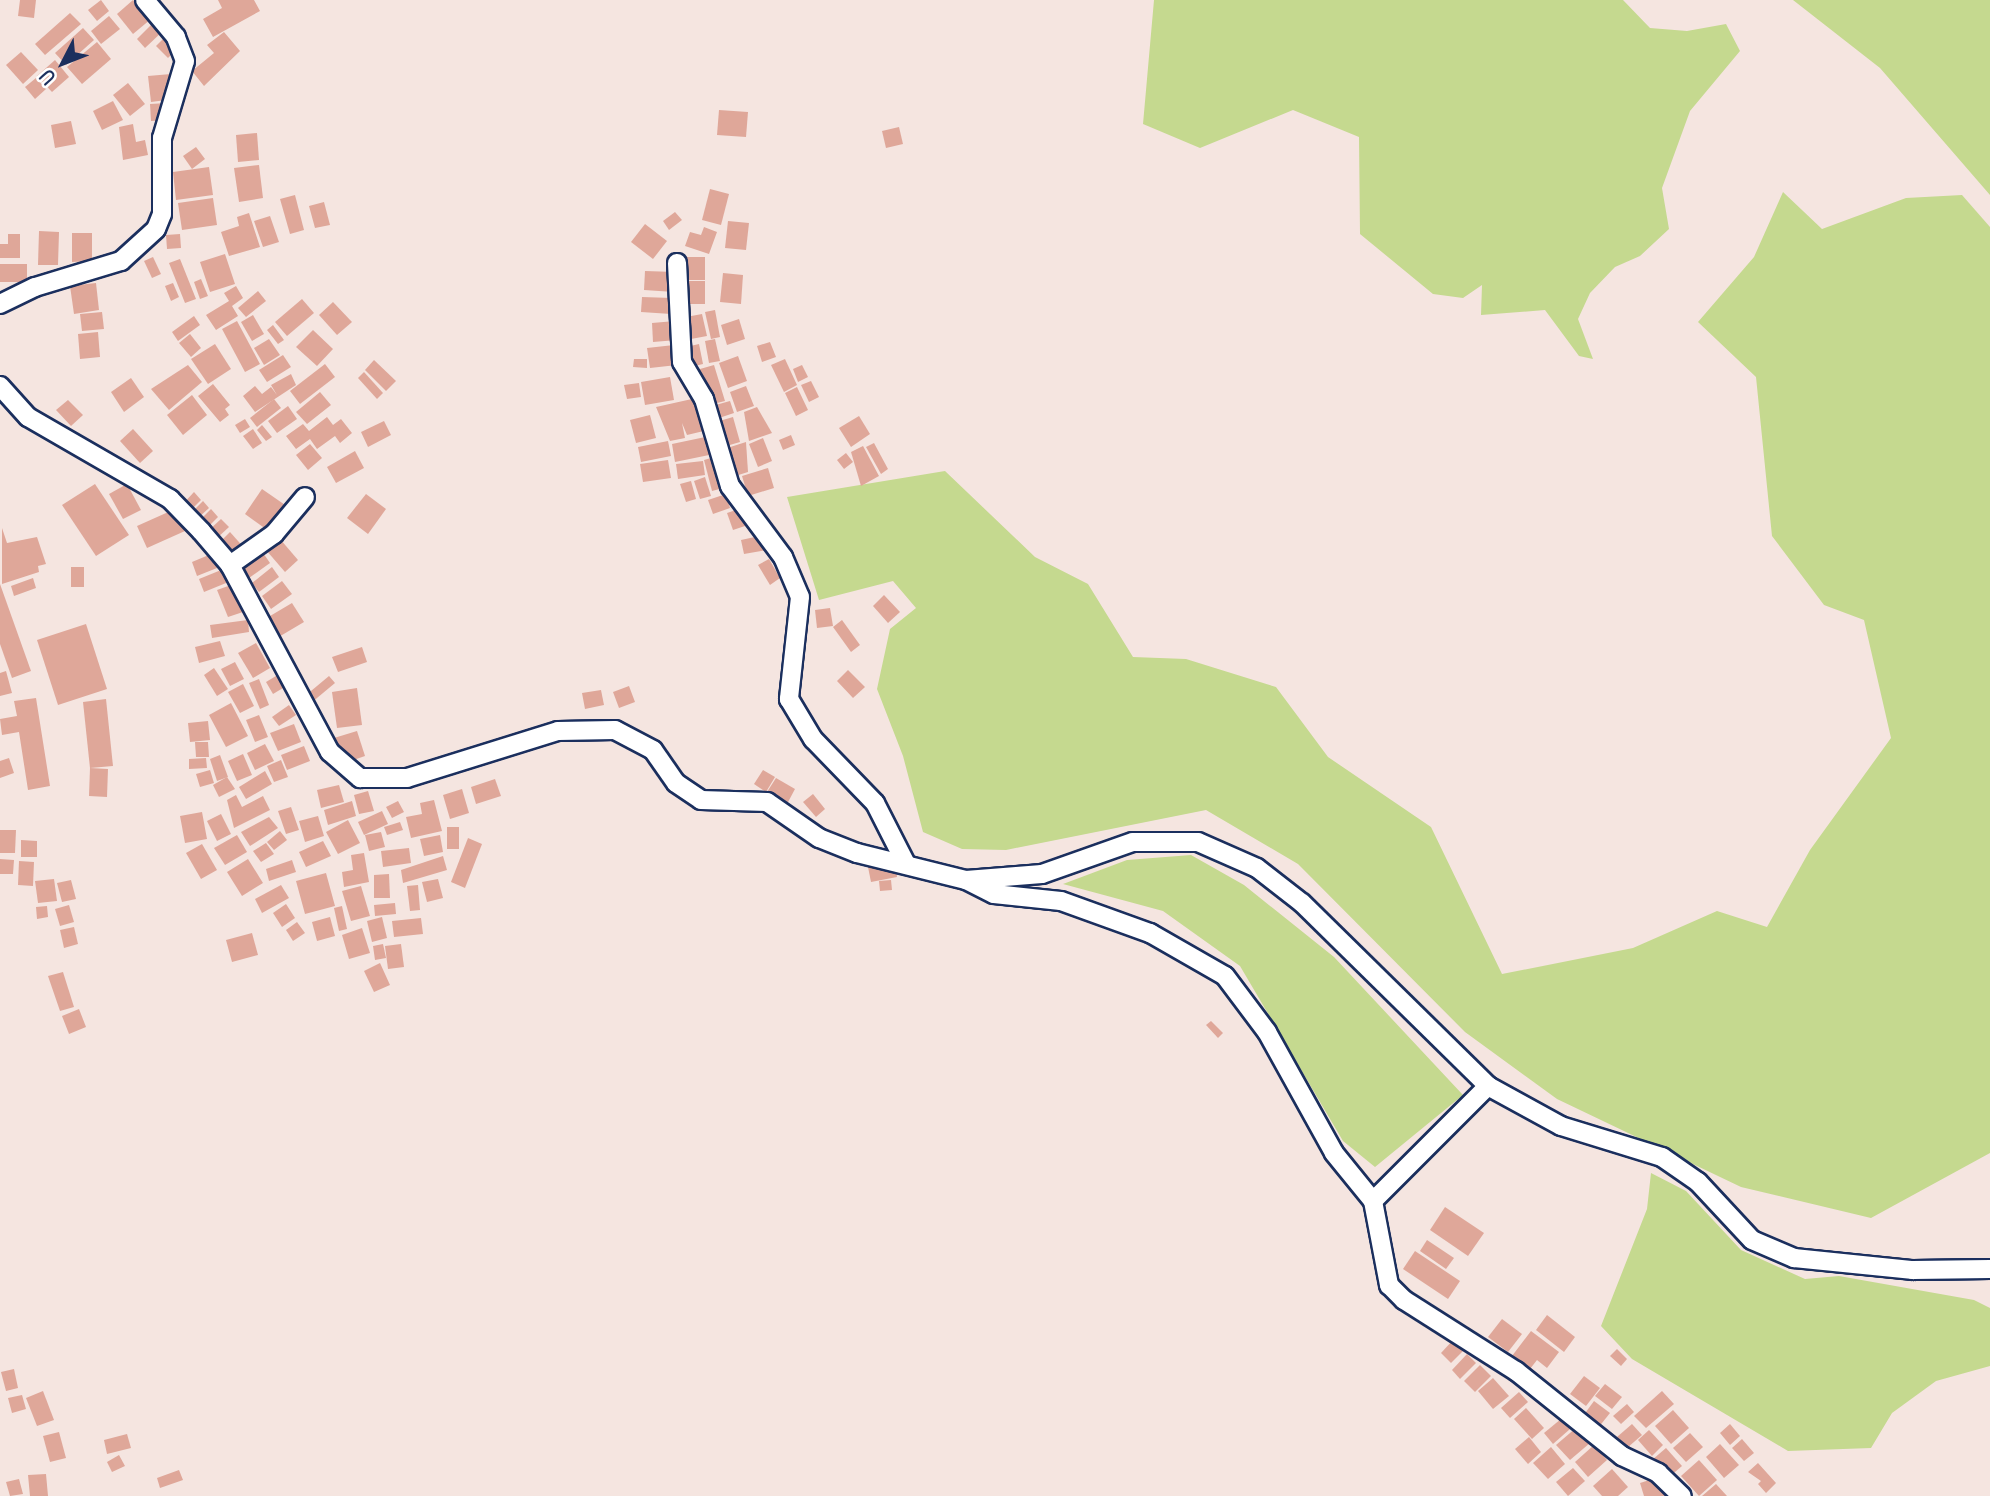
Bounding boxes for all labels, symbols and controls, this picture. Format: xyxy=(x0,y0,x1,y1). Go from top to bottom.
north arrow xyxy=(28,28,98,98)
text: U xyxy=(34,64,61,90)

